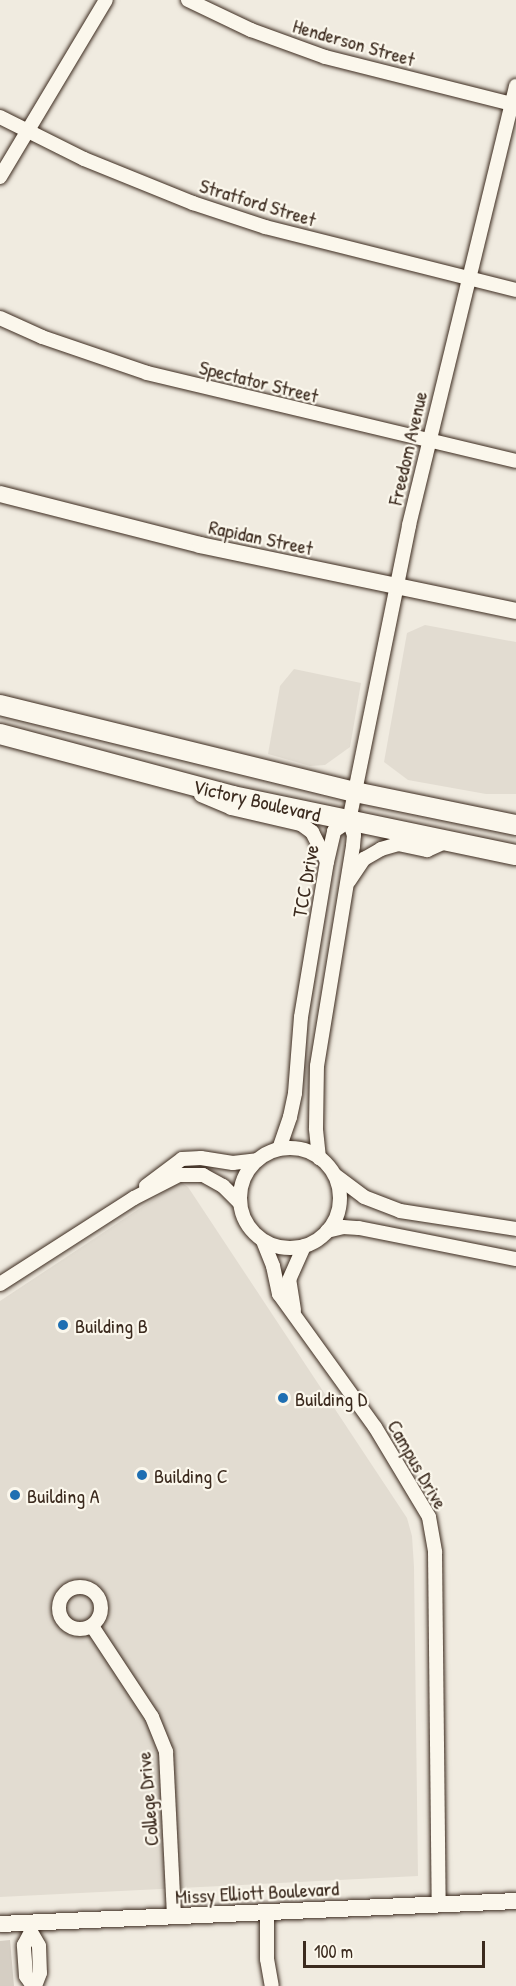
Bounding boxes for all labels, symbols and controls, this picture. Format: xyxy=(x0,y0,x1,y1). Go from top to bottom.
street label: Henderson Street xyxy=(290,13,418,71)
street label: Stratford Street xyxy=(197,173,319,231)
street label: Spectator Street xyxy=(197,355,321,407)
street label: Freedom Avenue xyxy=(382,389,432,507)
street label: Rapidan Street xyxy=(207,514,315,560)
street label: Victory Boulevard xyxy=(191,774,323,826)
street label: TCC Drive xyxy=(287,843,323,919)
place label: Building B xyxy=(75,1313,148,1337)
marker: Building B xyxy=(56,1318,70,1332)
place label: Building D xyxy=(295,1386,367,1410)
marker: Building D xyxy=(276,1391,290,1405)
street label: Campus Drive xyxy=(383,1415,453,1513)
place label: Building C xyxy=(154,1463,228,1487)
marker: Building C xyxy=(135,1468,149,1482)
place label: Building A xyxy=(27,1483,100,1507)
marker: Building A xyxy=(8,1488,22,1502)
street label: College Drive xyxy=(131,1751,163,1847)
street label: Missy Elliott Boulevard xyxy=(174,1876,340,1908)
scale bar xyxy=(306,1929,488,1967)
text: 100 m xyxy=(314,1939,353,1964)

